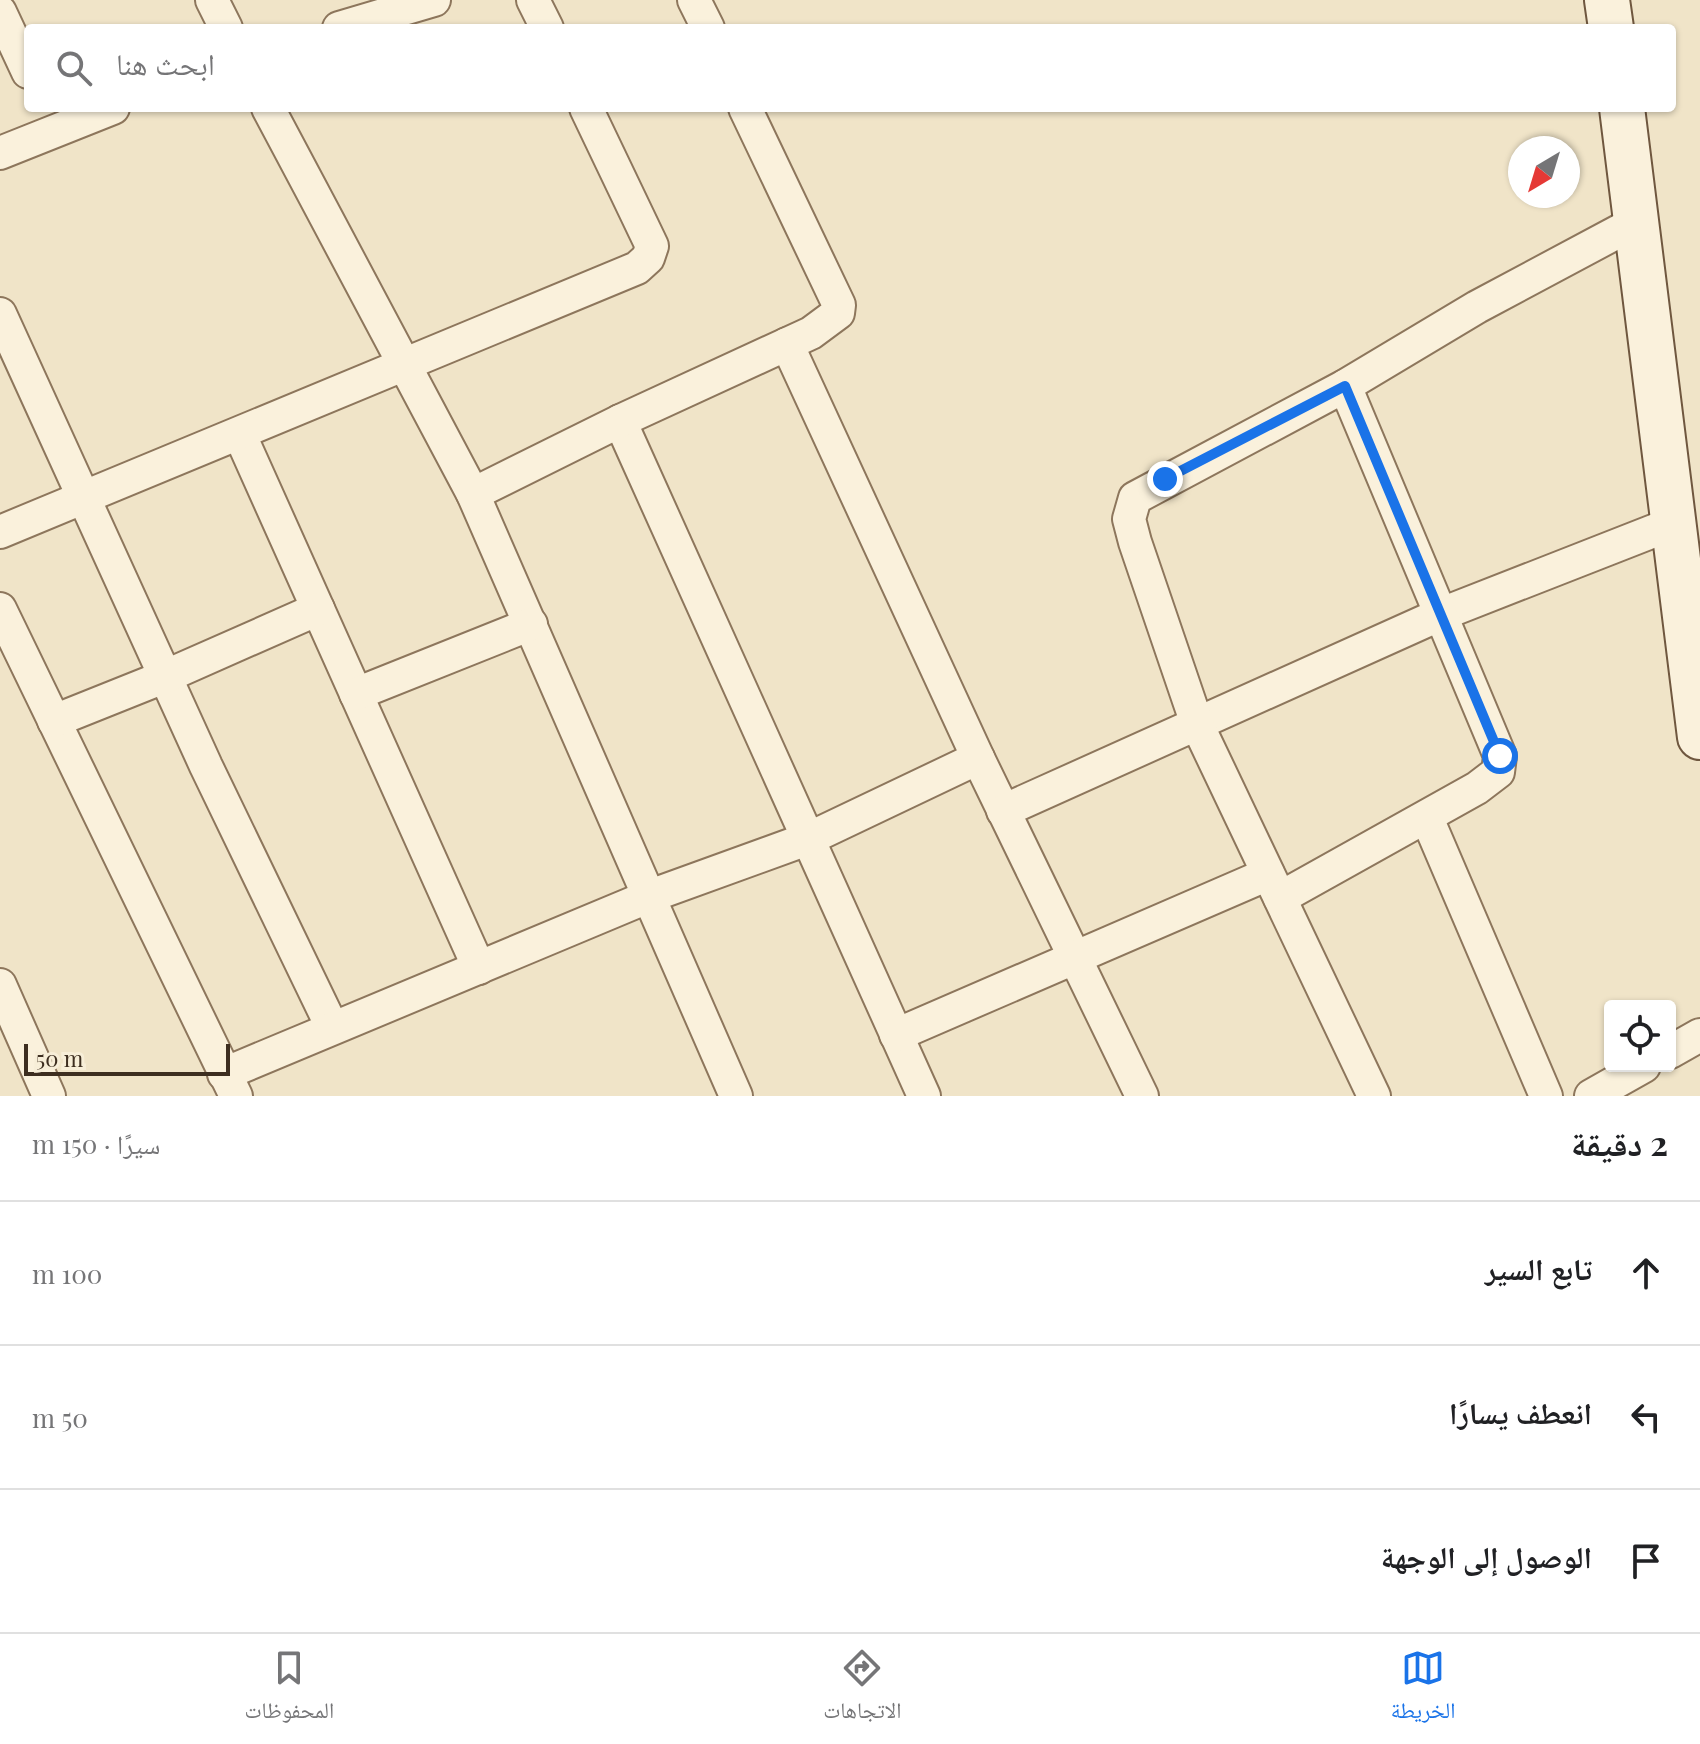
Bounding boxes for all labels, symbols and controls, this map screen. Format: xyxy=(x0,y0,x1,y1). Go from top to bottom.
search box xyxy=(24,24,1676,112)
text: ابحث هنا xyxy=(116,43,215,83)
icon: search xyxy=(52,46,96,90)
north arrow xyxy=(1508,136,1580,208)
route end xyxy=(1147,461,1183,497)
route start xyxy=(1482,738,1518,774)
map controls xyxy=(1604,1000,1676,1072)
button: locate xyxy=(1604,1000,1676,1072)
scale bar xyxy=(24,1040,230,1076)
text: 50 m xyxy=(36,1043,83,1073)
text: 2 دقيقة xyxy=(1571,1119,1668,1165)
text: سيرًا · 150 m xyxy=(32,1126,160,1161)
text: تابع السير xyxy=(1485,1248,1592,1288)
icon: ahead xyxy=(1624,1251,1668,1295)
text: 100 m xyxy=(32,1256,102,1291)
text: انعطف يسارًا xyxy=(1449,1392,1592,1432)
icon: left xyxy=(1624,1395,1668,1439)
text: 50 m xyxy=(32,1400,88,1435)
text: الوصول إلى الوجهة xyxy=(1381,1536,1592,1576)
icon: arrive xyxy=(1624,1539,1668,1583)
tab: المحفوظات xyxy=(245,1646,334,1732)
tab: الاتجاهات xyxy=(823,1646,901,1732)
tab: الخريطة xyxy=(1391,1646,1455,1732)

